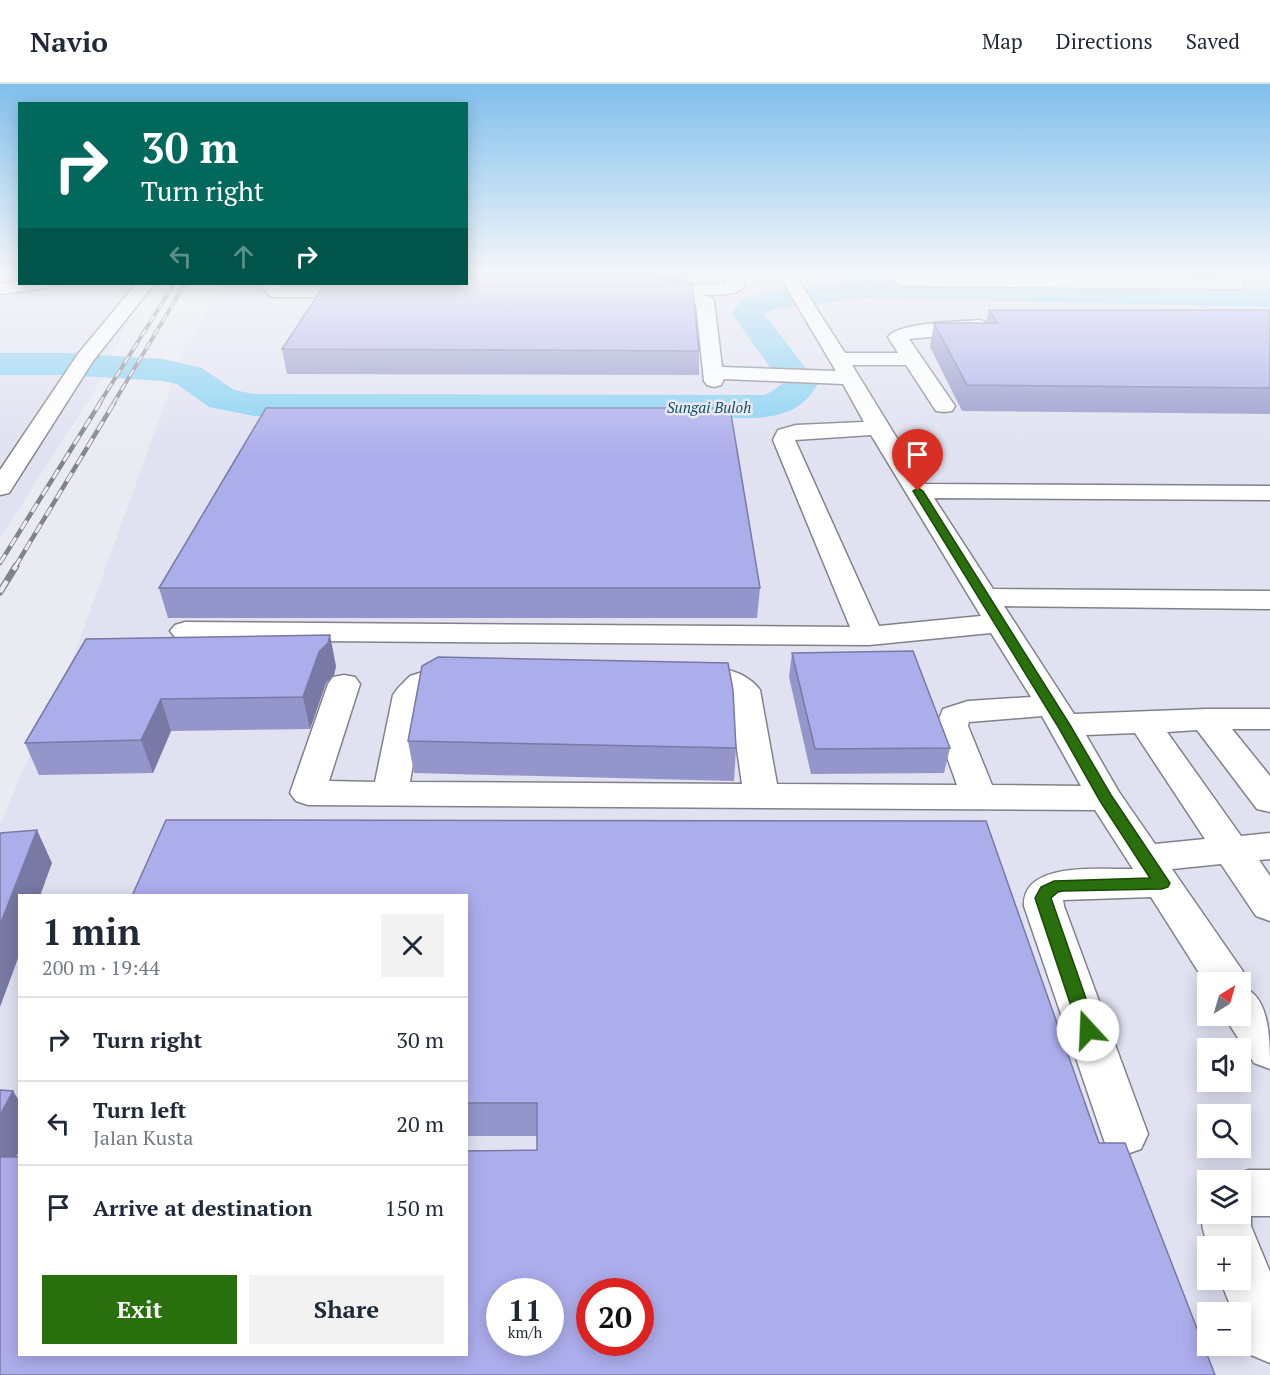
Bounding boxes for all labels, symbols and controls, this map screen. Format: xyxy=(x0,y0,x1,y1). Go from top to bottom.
text: Navio xyxy=(30,23,108,60)
text: Map xyxy=(982,27,1023,55)
text: Directions xyxy=(1056,27,1153,55)
text: Saved xyxy=(1186,27,1240,55)
text: 30 m xyxy=(141,119,239,175)
icon: right xyxy=(42,126,120,204)
text: Turn right xyxy=(141,173,264,209)
icon: left xyxy=(164,240,197,273)
icon: ahead xyxy=(227,240,260,273)
icon: right xyxy=(290,240,323,273)
water label: Sungai Buloh xyxy=(667,397,751,417)
pin xyxy=(892,429,943,491)
icon: arrive xyxy=(901,438,934,471)
text: 1 min xyxy=(42,908,140,955)
button: close xyxy=(381,914,444,977)
text: 200 m · 19:44 xyxy=(42,954,160,981)
north arrow xyxy=(1197,972,1251,1026)
map controls xyxy=(1197,972,1251,1356)
position arrow xyxy=(1056,998,1120,1062)
icon: right xyxy=(42,1023,75,1056)
text: Turn right xyxy=(93,1025,202,1054)
text: 30 m xyxy=(396,1025,444,1054)
button: sound xyxy=(1197,1038,1251,1092)
text: Turn left xyxy=(93,1095,186,1124)
button: search xyxy=(1197,1104,1251,1158)
icon: left xyxy=(42,1107,75,1140)
text: 20 m xyxy=(396,1109,444,1138)
text: Jalan Kusta xyxy=(93,1124,193,1151)
button: layers xyxy=(1197,1170,1251,1224)
icon: arrive xyxy=(42,1191,75,1224)
text: Arrive at destination xyxy=(93,1193,312,1222)
text: 150 m xyxy=(384,1193,444,1222)
button: + xyxy=(1197,1236,1251,1290)
button: Exit xyxy=(42,1275,237,1344)
button: Share xyxy=(249,1275,444,1344)
speed limit sign: 20 xyxy=(576,1278,654,1356)
text: 11 xyxy=(508,1290,542,1330)
button: − xyxy=(1197,1302,1251,1356)
text: km/h xyxy=(508,1322,542,1342)

